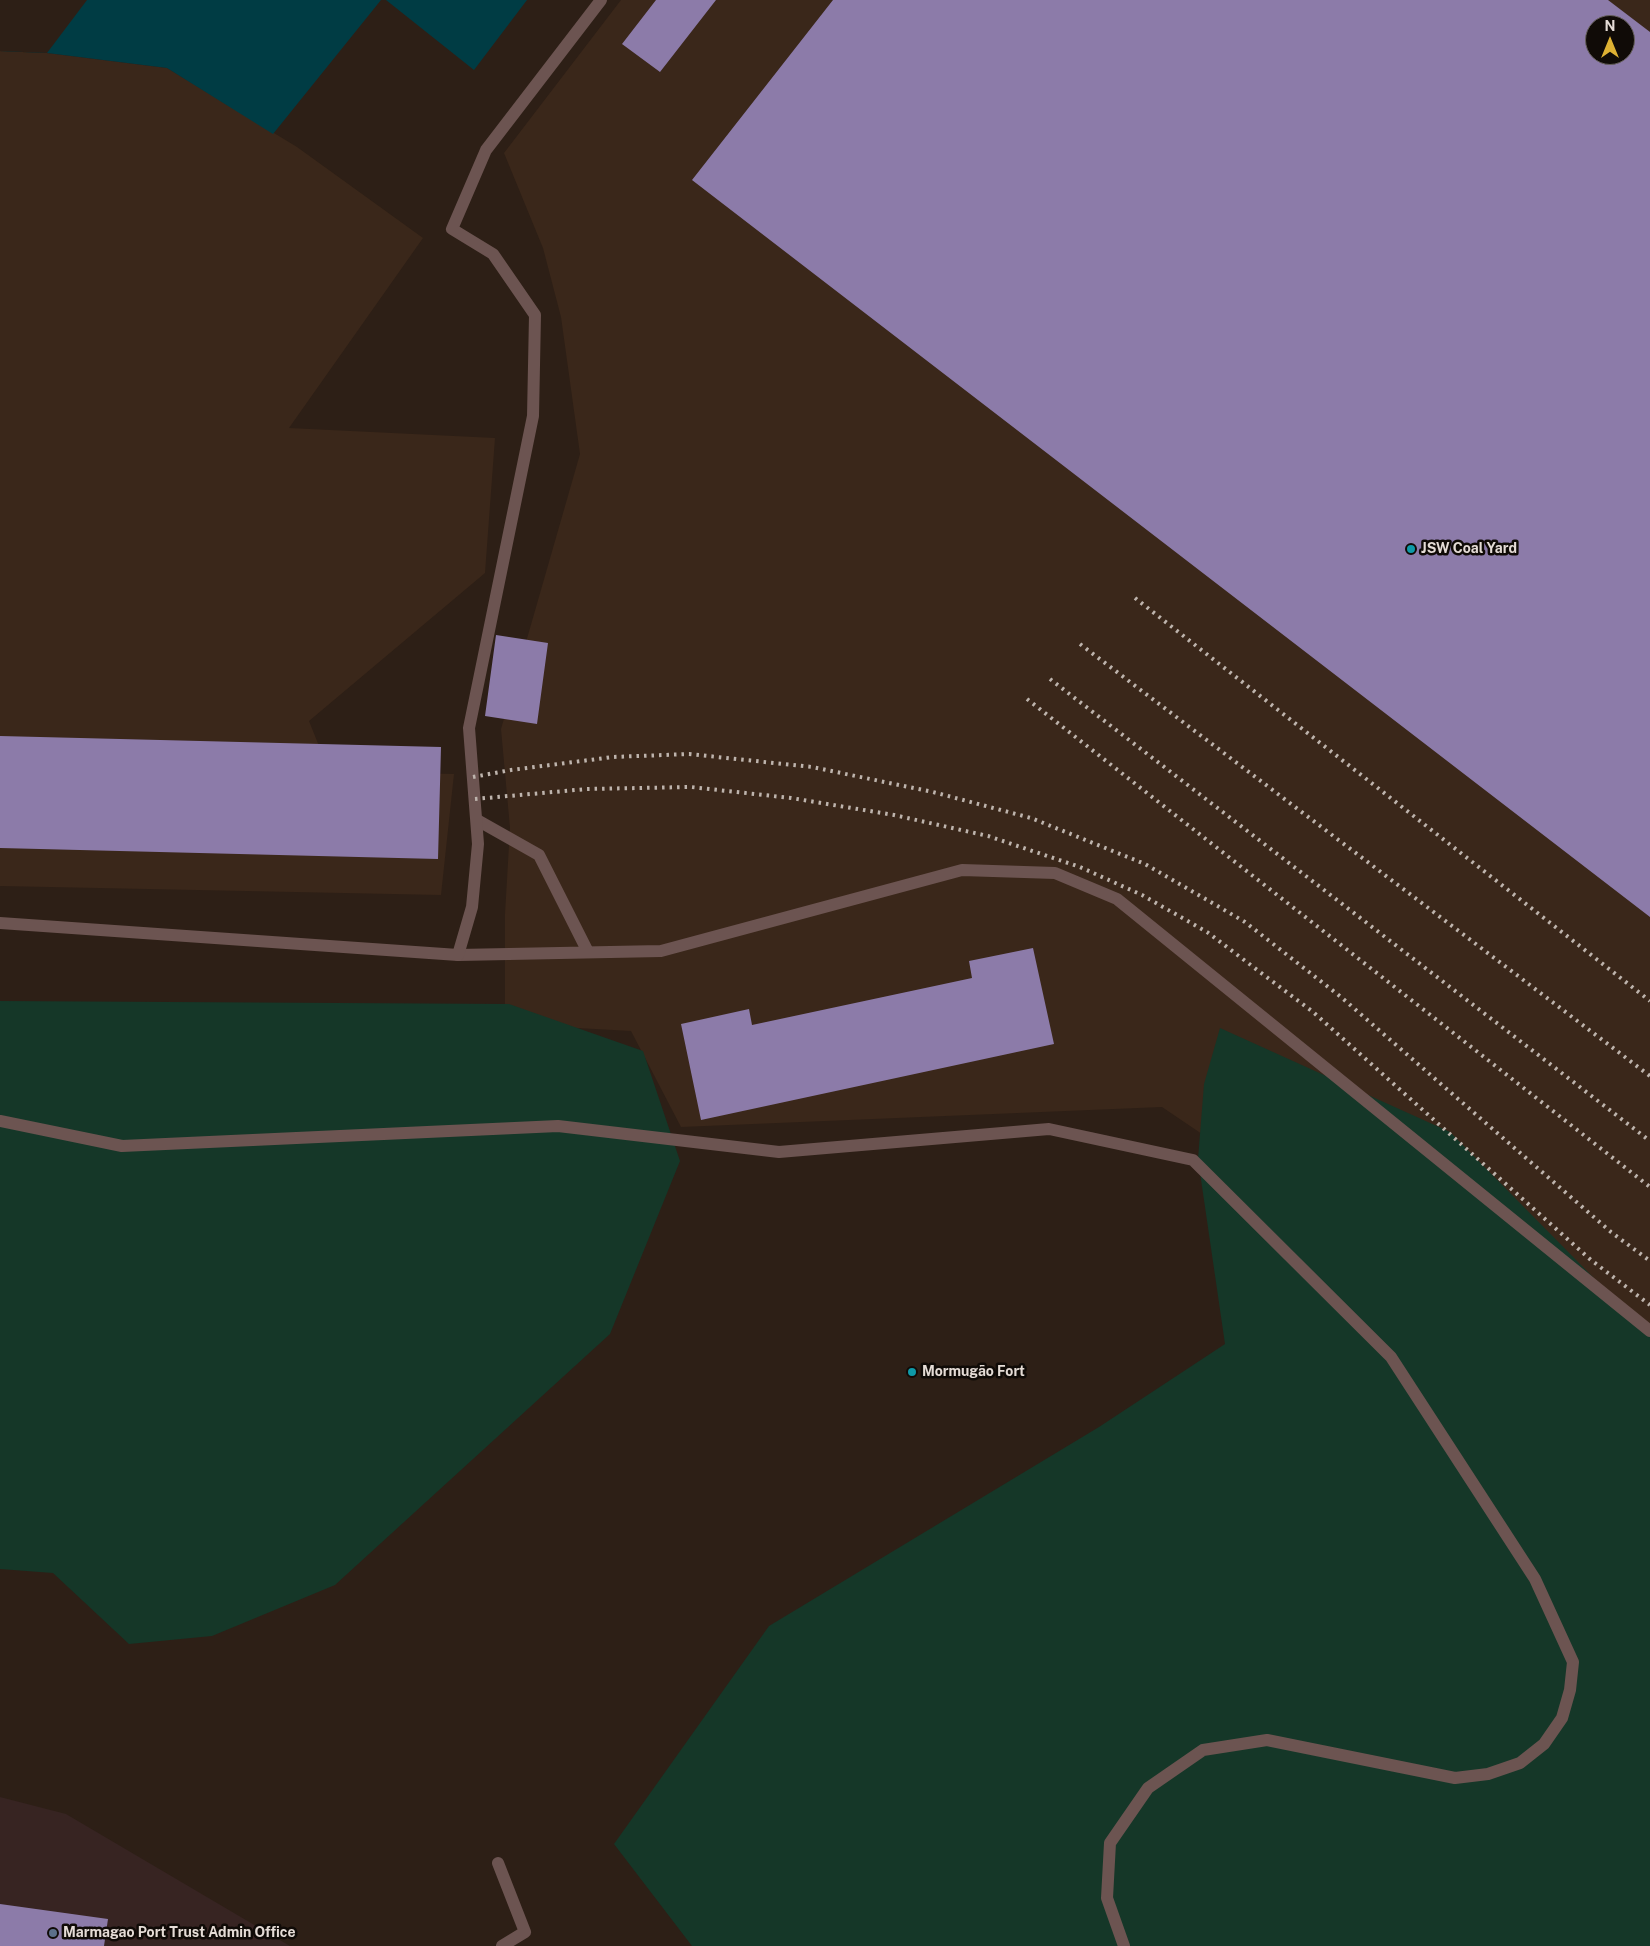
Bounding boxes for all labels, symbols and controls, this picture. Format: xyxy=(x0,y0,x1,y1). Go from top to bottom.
north arrow xyxy=(1585,15,1635,65)
text: N xyxy=(1605,18,1615,34)
place label: JSW Coal Yard xyxy=(1421,541,1517,557)
marker: JSW Coal Yard xyxy=(1405,543,1417,555)
place label: Mormugão Fort xyxy=(922,1364,1025,1380)
marker: Mormugão Fort xyxy=(906,1366,918,1378)
place label: Marmagao Port Trust Admin Office xyxy=(63,1925,295,1941)
marker: Marmagao Port Trust Admin Office xyxy=(47,1927,59,1939)

